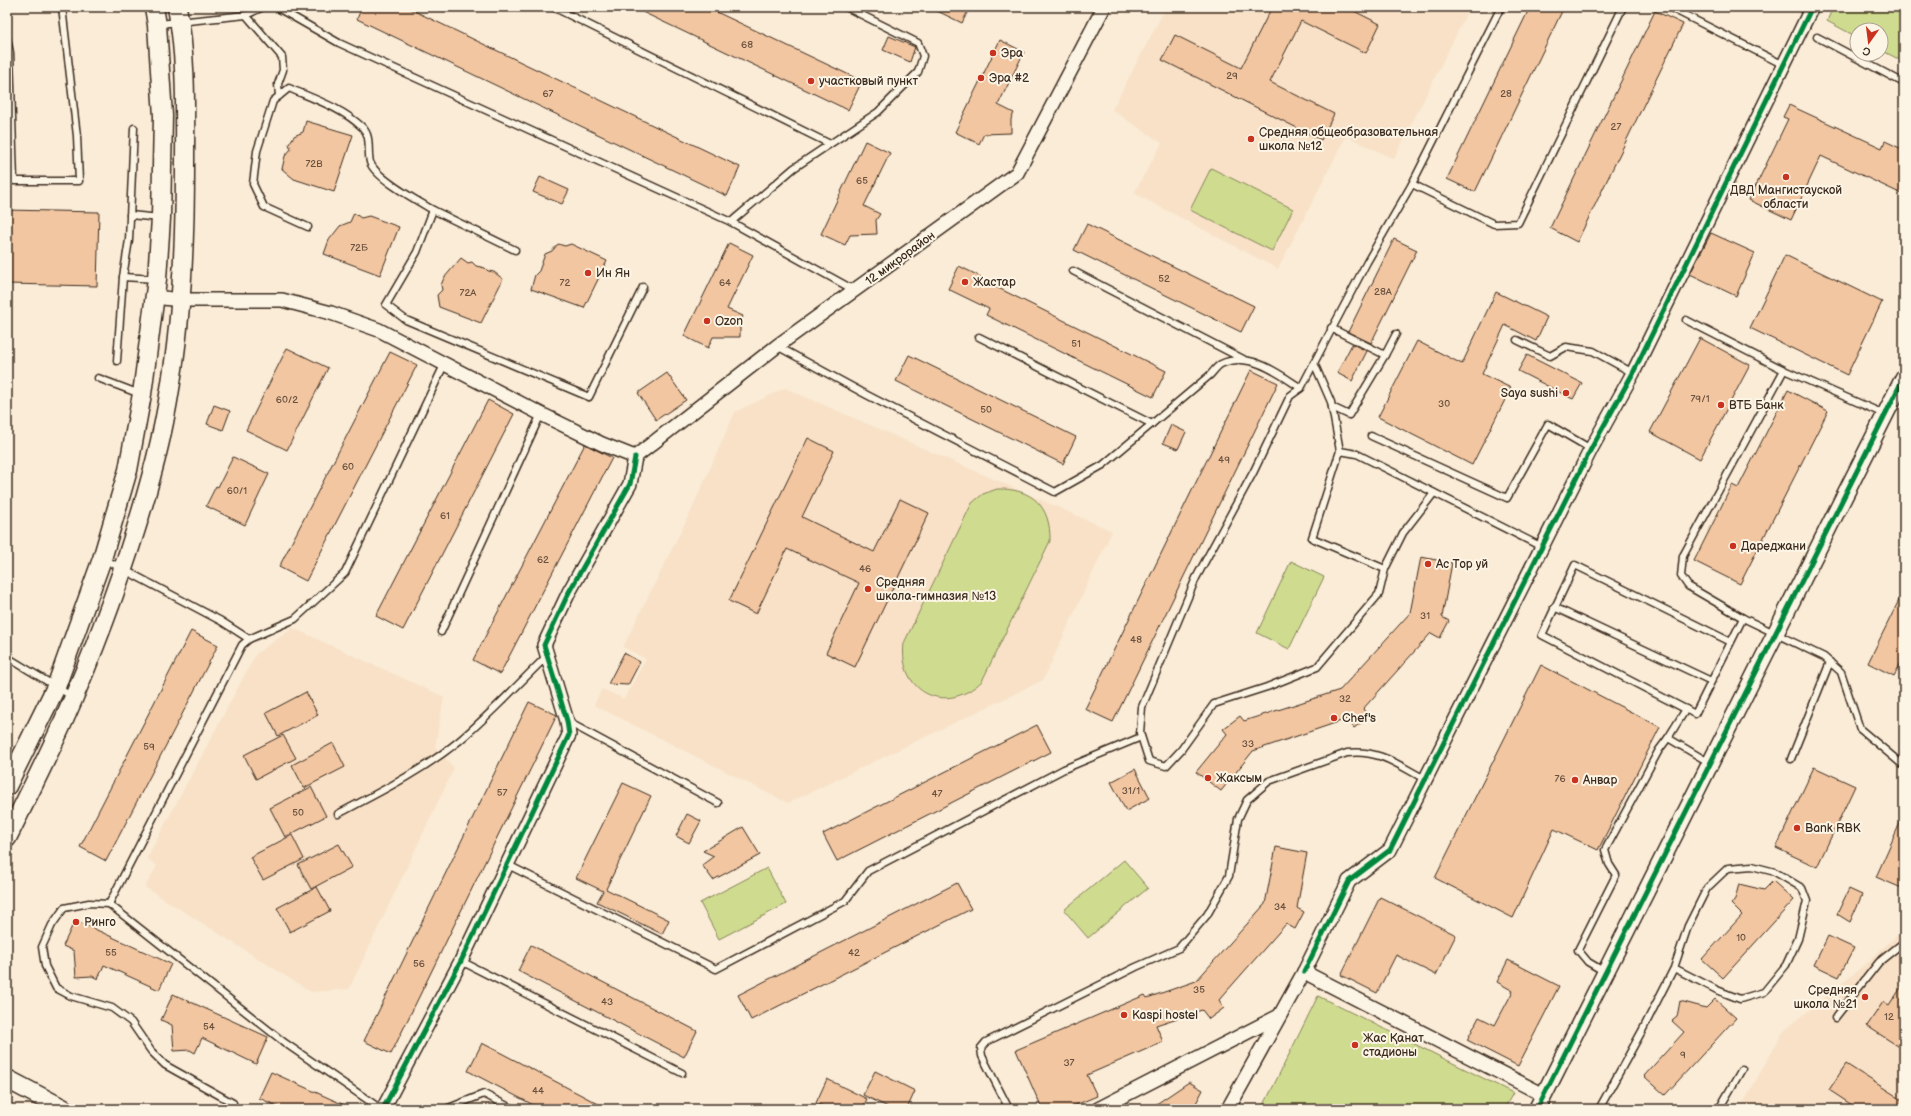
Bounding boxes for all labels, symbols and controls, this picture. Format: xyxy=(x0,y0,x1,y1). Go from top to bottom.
north arrow xyxy=(1849,22,1889,62)
house number: 68 xyxy=(741,39,753,51)
text: С xyxy=(1861,44,1872,58)
place label: Эра xyxy=(1001,46,1023,61)
marker: Эра xyxy=(988,48,998,58)
house number: 29 xyxy=(1226,70,1238,82)
place label: Эра #2 xyxy=(989,71,1029,86)
marker: Эра #2 xyxy=(976,73,986,83)
place label: участковый пункт xyxy=(819,74,918,89)
marker: участковый пункт xyxy=(806,76,816,86)
house number: 67 xyxy=(542,88,554,100)
house number: 28 xyxy=(1500,88,1512,100)
house number: 27 xyxy=(1611,121,1621,133)
place label: Средняя общеобразовательная школа №12 xyxy=(1259,125,1439,154)
marker: Средняя общеобразовательная школа №12 xyxy=(1246,134,1256,144)
house number: 72В xyxy=(305,158,323,170)
marker: ДВД Мангистауской области xyxy=(1781,172,1791,182)
house number: 65 xyxy=(856,175,868,187)
place label: ДВД Мангистауской области xyxy=(1730,183,1842,212)
street label: 12 микрорайон xyxy=(862,228,938,289)
house number: 72Б xyxy=(350,242,368,254)
place label: Ин Ян xyxy=(596,266,630,281)
marker: Ин Ян xyxy=(583,268,593,278)
house number: 52 xyxy=(1158,273,1170,285)
place label: Жастар xyxy=(973,275,1016,290)
house number: 72 xyxy=(560,277,571,289)
house number: 64 xyxy=(719,277,731,289)
marker: Жастар xyxy=(960,277,970,287)
house number: 28А xyxy=(1374,286,1393,298)
house number: 72А xyxy=(460,287,477,299)
place label: Ozon xyxy=(715,314,743,329)
marker: Ozon xyxy=(702,316,712,326)
house number: 51 xyxy=(1071,338,1081,350)
place label: Saya sushi xyxy=(1501,386,1558,401)
marker: Saya sushi xyxy=(1561,388,1571,398)
house number: 79/1 xyxy=(1690,393,1710,405)
house number: 60/2 xyxy=(276,394,298,406)
house number: 30 xyxy=(1438,398,1450,410)
place label: ВТБ Банк xyxy=(1729,398,1784,413)
marker: ВТБ Банк xyxy=(1716,400,1726,410)
house number: 50 xyxy=(980,404,992,416)
house number: 49 xyxy=(1218,454,1230,466)
house number: 60 xyxy=(342,461,354,473)
house number: 60/1 xyxy=(227,485,247,497)
house number: 61 xyxy=(440,510,450,522)
place label: Дареджани xyxy=(1741,539,1806,554)
marker: Дареджани xyxy=(1728,541,1738,551)
house number: 62 xyxy=(537,554,549,566)
place label: Ас Тор уй xyxy=(1435,557,1488,572)
marker: Ас Тор уй xyxy=(1423,559,1433,569)
house number: 46 xyxy=(859,563,871,575)
place label: Средняя школа-гимназия №13 xyxy=(876,575,996,604)
marker: Средняя школа-гимназия №13 xyxy=(863,584,873,594)
house number: 31 xyxy=(1420,610,1430,622)
house number: 48 xyxy=(1130,634,1142,646)
house number: 32 xyxy=(1339,693,1351,705)
place label: Chef's xyxy=(1342,711,1376,726)
marker: Chef's xyxy=(1329,713,1339,723)
house number: 33 xyxy=(1242,738,1254,750)
house number: 59 xyxy=(143,741,155,753)
place label: Жаксым xyxy=(1216,771,1262,786)
marker: Жаксым xyxy=(1203,773,1213,783)
house number: 76 xyxy=(1554,773,1566,785)
place label: Анвар xyxy=(1582,773,1617,788)
marker: Анвар xyxy=(1570,775,1580,785)
house number: 31/1 xyxy=(1122,785,1140,797)
house number: 57 xyxy=(497,787,507,799)
house number: 47 xyxy=(931,788,943,800)
house number: 50 xyxy=(292,807,304,819)
place label: Bank RBK xyxy=(1805,821,1861,836)
marker: Bank RBK xyxy=(1792,823,1802,833)
house number: 34 xyxy=(1274,901,1286,913)
place label: Ринго xyxy=(84,915,116,930)
marker: Ринго xyxy=(71,917,81,927)
house number: 10 xyxy=(1736,932,1746,944)
house number: 55 xyxy=(105,947,117,959)
house number: 42 xyxy=(848,947,860,959)
house number: 56 xyxy=(413,958,425,970)
place label: Средняя школа №21 xyxy=(1794,983,1857,1012)
house number: 35 xyxy=(1193,984,1205,996)
marker: Средняя школа №21 xyxy=(1860,992,1870,1002)
house number: 43 xyxy=(601,996,613,1008)
place label: Kaspi hostel xyxy=(1132,1008,1198,1023)
marker: Kaspi hostel xyxy=(1119,1010,1129,1020)
house number: 12 xyxy=(1884,1011,1894,1023)
house number: 54 xyxy=(203,1021,215,1033)
place label: Жас Қанат стадионы xyxy=(1363,1031,1424,1060)
marker: Жас Қанат стадионы xyxy=(1350,1040,1360,1050)
house number: 9 xyxy=(1680,1049,1686,1061)
house number: 37 xyxy=(1063,1057,1075,1069)
house number: 44 xyxy=(532,1085,544,1097)

